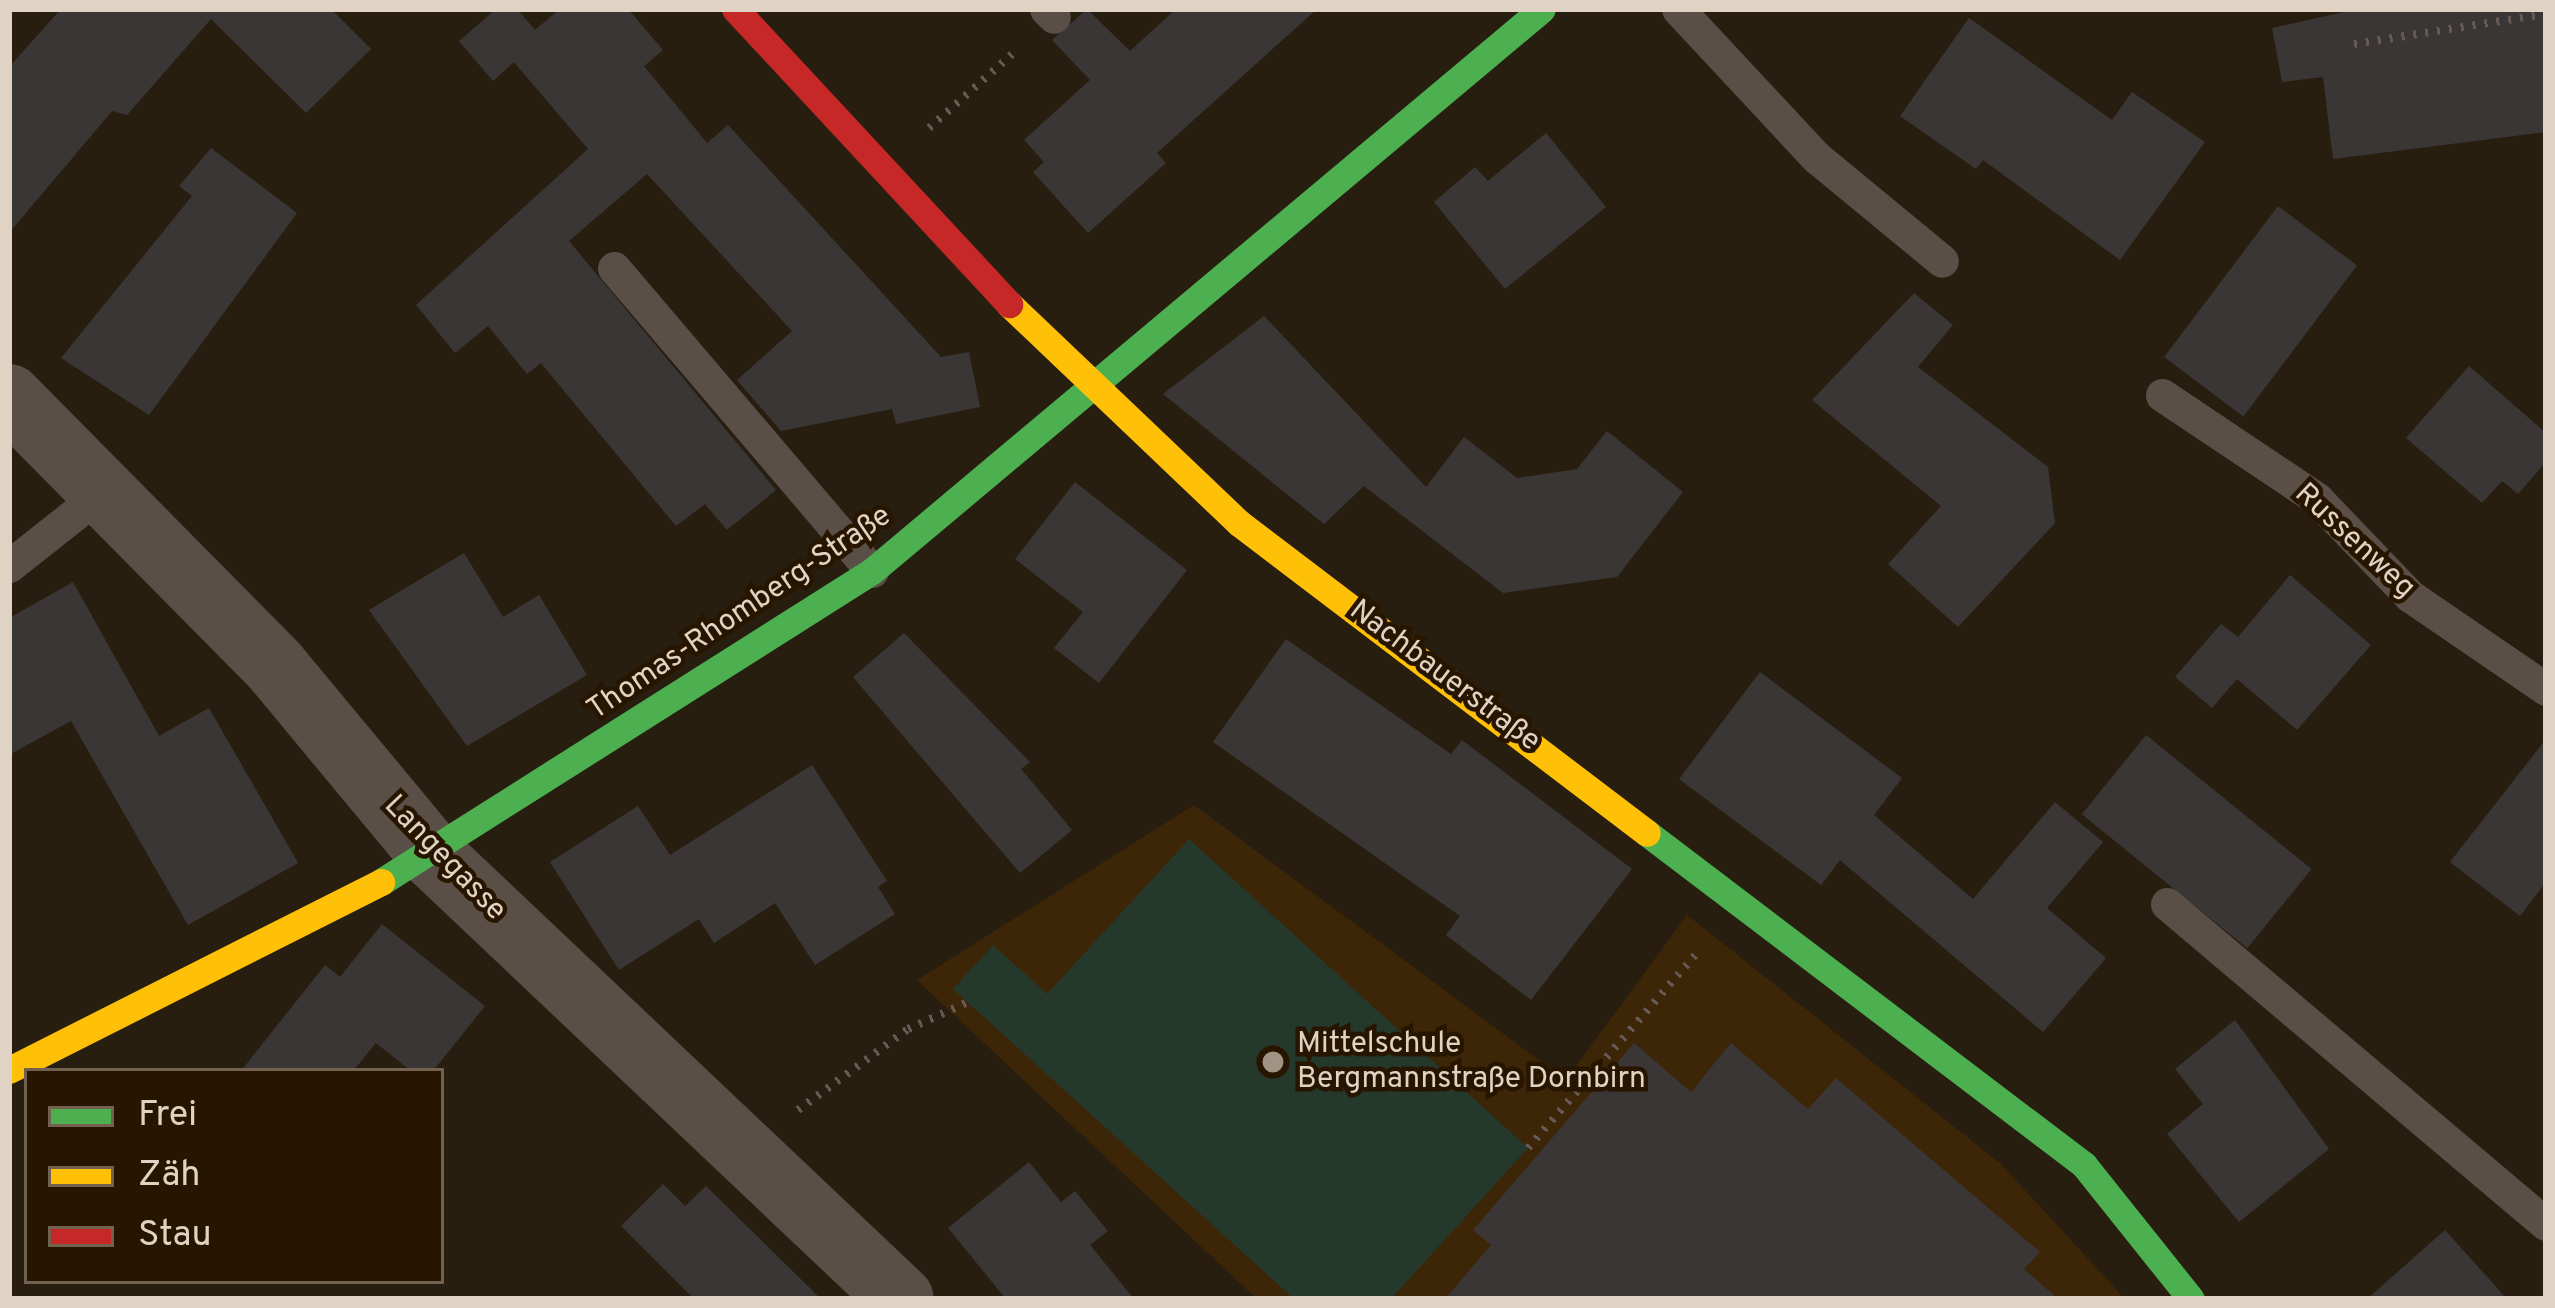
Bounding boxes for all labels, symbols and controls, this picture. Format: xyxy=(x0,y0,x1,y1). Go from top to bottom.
street label: Russenweg xyxy=(2286,477,2422,607)
street label: Thomas-Rhomberg-Straße xyxy=(581,499,899,729)
street label: Nachbauerstraße xyxy=(1342,594,1546,760)
street label: Langegasse xyxy=(375,789,513,929)
place label: Mittelschule Bergmannstraße Dornbirn xyxy=(1297,1027,1646,1098)
marker: Mittelschule Bergmannstraße Dornbirn xyxy=(1260,1049,1286,1075)
legend xyxy=(24,1068,444,1284)
text: Frei xyxy=(138,1093,197,1139)
text: Zäh xyxy=(138,1153,201,1199)
text: Stau xyxy=(138,1213,212,1259)

